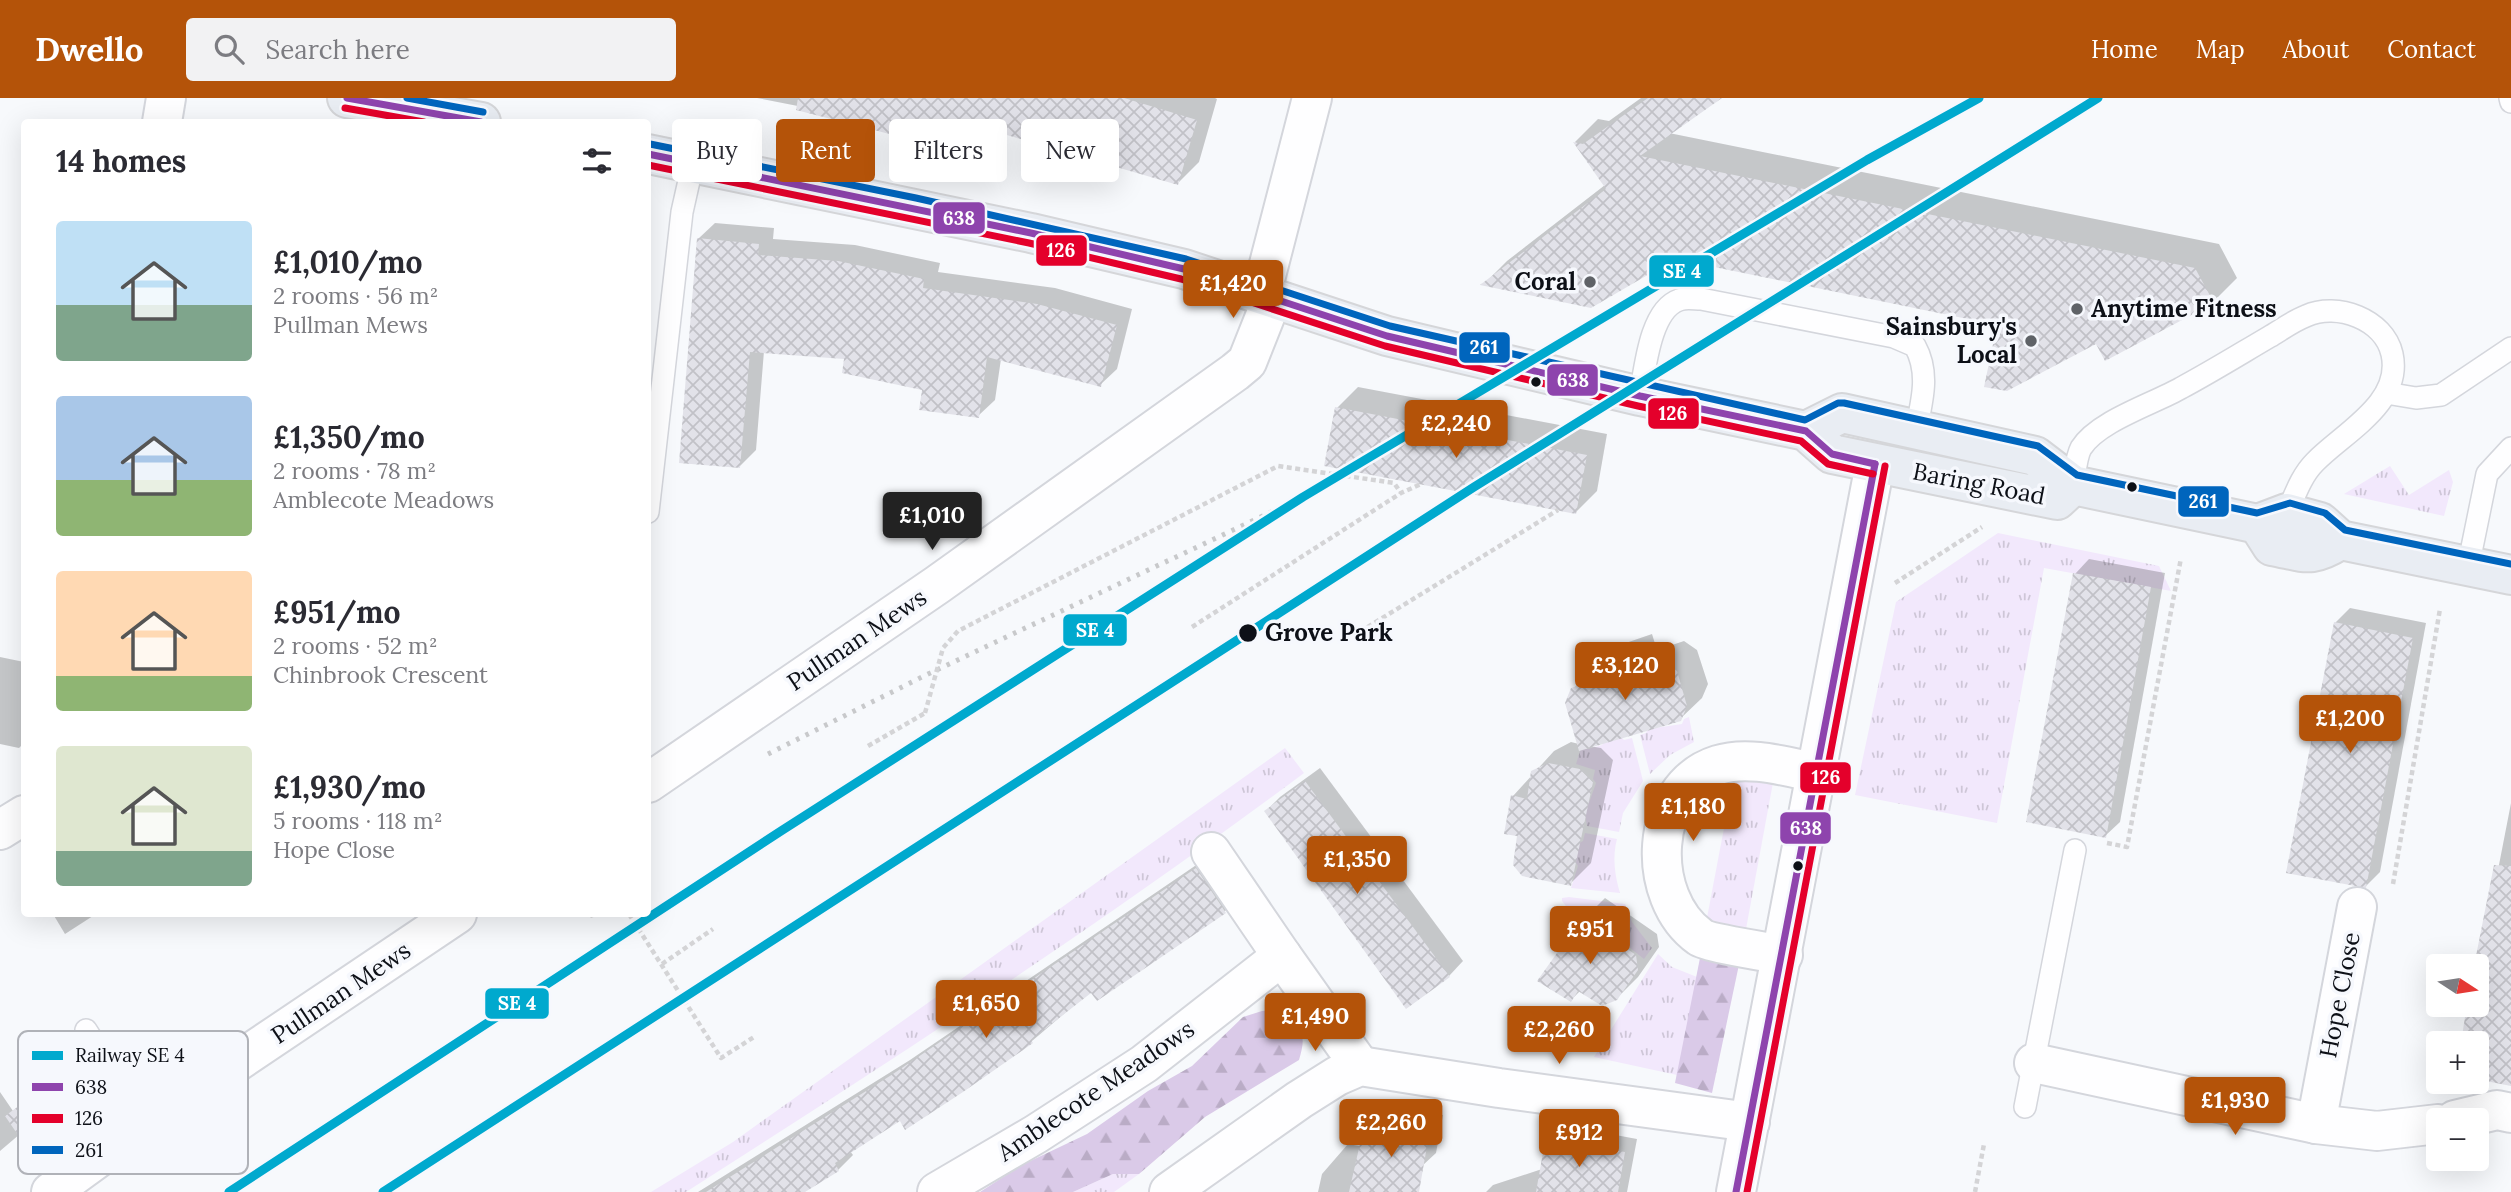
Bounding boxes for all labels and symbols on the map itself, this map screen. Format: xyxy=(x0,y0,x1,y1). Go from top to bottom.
line badge: 638 xyxy=(932,201,986,235)
text: 638 xyxy=(943,206,975,230)
line badge: 126 xyxy=(1035,234,1088,267)
text: 126 xyxy=(1047,238,1075,262)
line badge: SE 4 xyxy=(1648,254,1715,288)
text: SE 4 xyxy=(1663,259,1701,283)
pin: £1,420 xyxy=(1176,260,1290,320)
place label: Coral xyxy=(1514,266,1576,297)
marker: Coral xyxy=(1582,274,1598,290)
place label: Anytime Fitness xyxy=(2091,293,2277,324)
marker: Anytime Fitness xyxy=(2069,301,2085,317)
place label: Sainsbury's Local xyxy=(1886,311,2017,370)
line badge: 261 xyxy=(1458,331,1511,364)
marker: Sainsbury's Local xyxy=(2023,333,2039,349)
text: 261 xyxy=(1470,335,1498,359)
line badge: 638 xyxy=(1546,363,1599,397)
text: 638 xyxy=(1557,368,1589,392)
unlabelled marker xyxy=(1529,375,1543,389)
line badge: 126 xyxy=(1647,397,1700,430)
pin: £2,240 xyxy=(1399,400,1513,460)
text: 126 xyxy=(1659,401,1687,425)
street label: Baring Road xyxy=(1910,455,2048,512)
unlabelled marker xyxy=(2125,480,2139,494)
line badge: 261 xyxy=(2177,485,2230,518)
text: 261 xyxy=(2189,489,2217,513)
pin: £1,010 xyxy=(875,492,989,552)
street label: Pullman Mews xyxy=(781,582,932,698)
line badge: SE 4 xyxy=(1062,613,1128,647)
place label: Grove Park xyxy=(1265,617,1393,648)
text: SE 4 xyxy=(1076,618,1114,642)
marker: Grove Park xyxy=(1237,622,1259,644)
pin: £3,120 xyxy=(1568,642,1682,702)
pin: £1,200 xyxy=(2293,696,2407,755)
line badge: 126 xyxy=(1799,761,1852,794)
text: 126 xyxy=(1812,765,1840,789)
pin: £1,180 xyxy=(1636,784,1750,843)
line badge: 638 xyxy=(1779,811,1832,845)
text: 638 xyxy=(1790,816,1822,840)
pin: £1,350 xyxy=(1300,836,1414,896)
unlabelled marker xyxy=(1791,859,1805,873)
pin: £951 xyxy=(1549,906,1631,966)
street label: Hope Close xyxy=(2312,929,2367,1060)
street label: Pullman Mews xyxy=(265,935,416,1051)
north arrow xyxy=(2426,954,2488,1017)
pin: £1,650 xyxy=(929,981,1043,1040)
line badge: SE 4 xyxy=(484,987,550,1020)
text: SE 4 xyxy=(498,991,536,1015)
pin: £1,490 xyxy=(1258,993,1372,1053)
pin: £2,260 xyxy=(1502,1006,1616,1066)
street label: Amblecote Meadows xyxy=(991,1013,1200,1169)
legend xyxy=(18,1031,248,1174)
text: Railway SE 4 xyxy=(75,1043,185,1067)
text: 638 xyxy=(75,1075,107,1099)
pin: £1,930 xyxy=(2178,1077,2292,1137)
pin: £2,260 xyxy=(1334,1100,1448,1159)
text: 126 xyxy=(75,1106,103,1130)
pin: £912 xyxy=(1538,1110,1620,1169)
text: 261 xyxy=(75,1138,103,1162)

